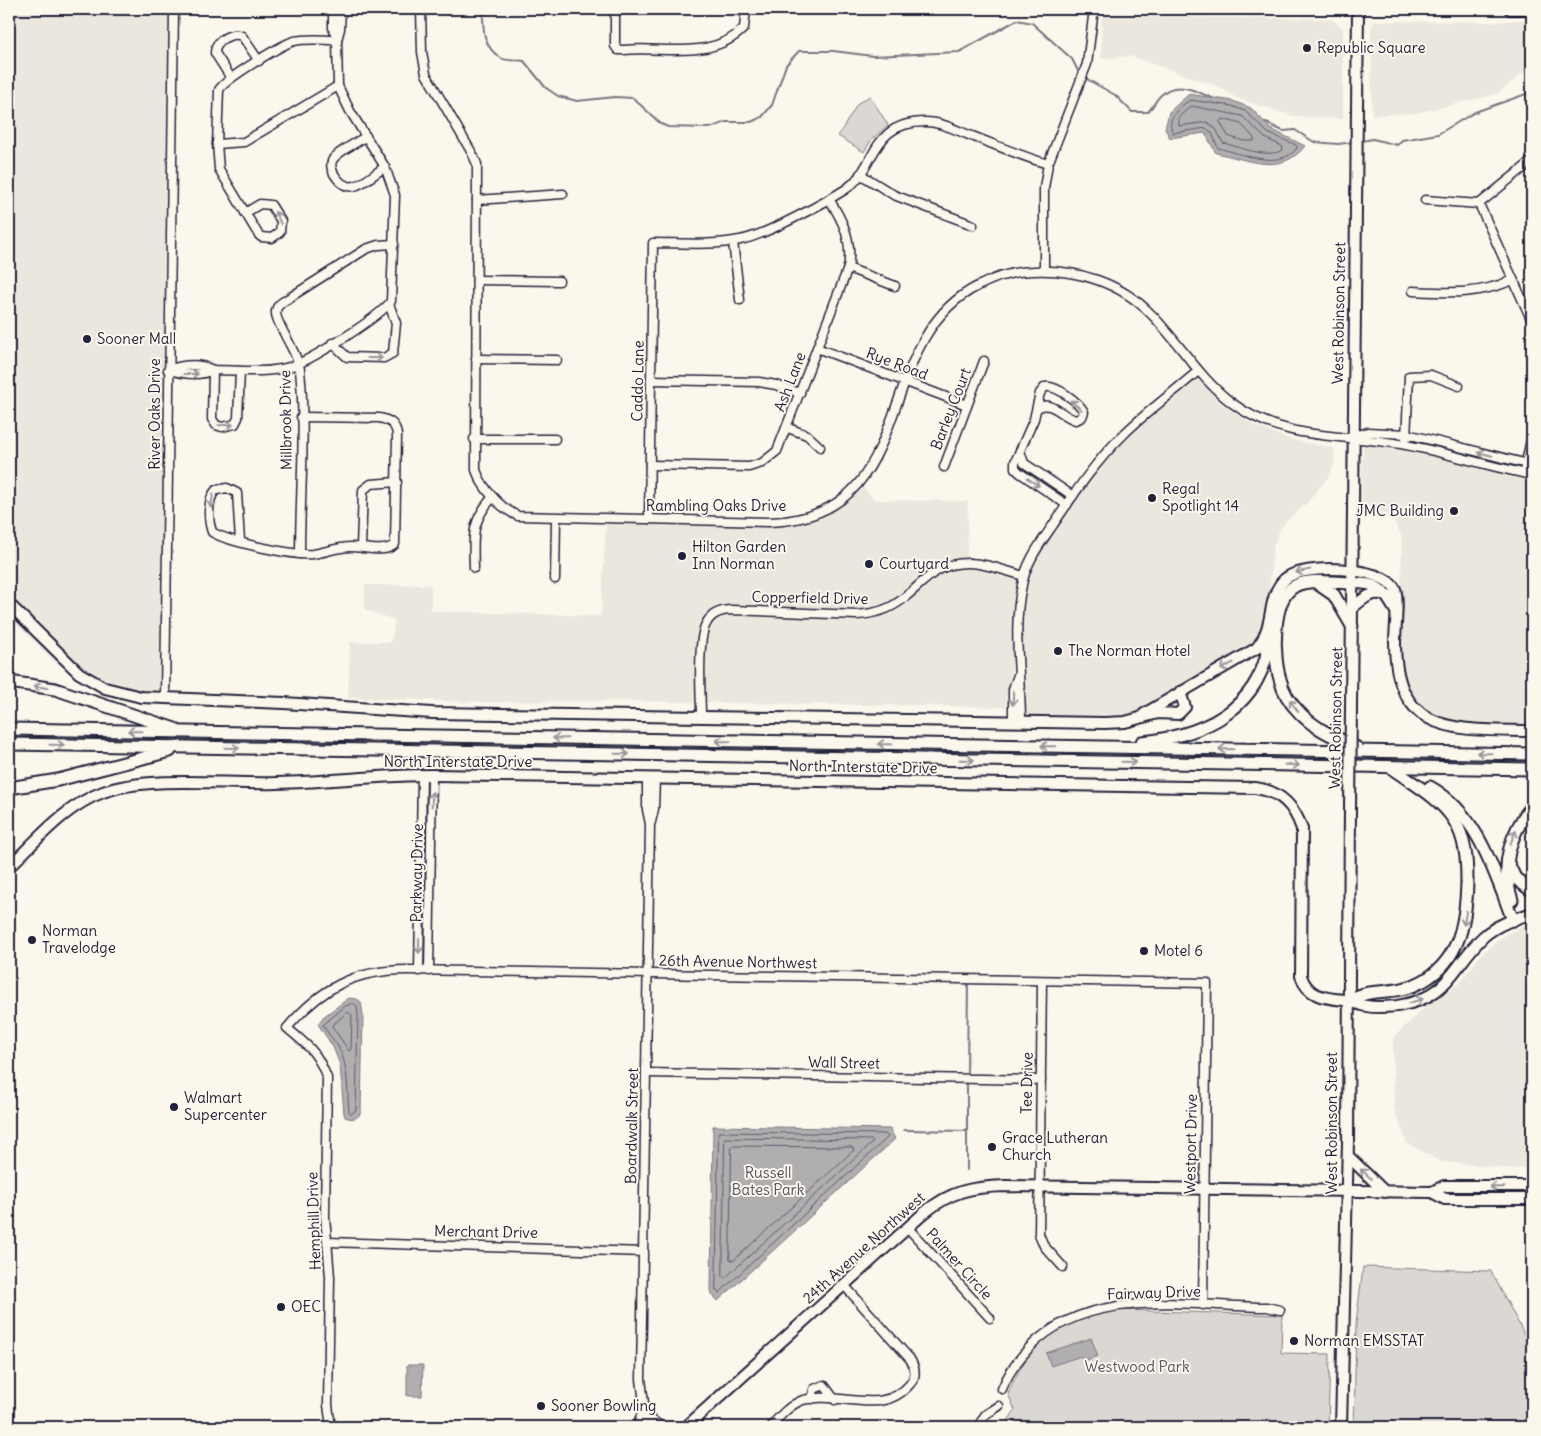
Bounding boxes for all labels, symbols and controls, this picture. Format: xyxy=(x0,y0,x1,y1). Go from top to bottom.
place label: Republic Square xyxy=(1317,38,1425,57)
marker: Republic Square xyxy=(1301,42,1313,54)
one-way arrow xyxy=(273,211,283,226)
street label: West Robinson Street xyxy=(1328,242,1349,384)
place label: Sooner Mall xyxy=(97,329,176,348)
marker: Sooner Mall xyxy=(81,333,93,345)
street label: Caddo Lane xyxy=(627,340,648,422)
street label: Rye Road xyxy=(864,343,931,384)
street label: Ash Lane xyxy=(770,349,810,414)
one-way arrow xyxy=(367,353,383,363)
street label: River Oaks Drive xyxy=(145,358,164,470)
street label: Barley Court xyxy=(926,365,975,452)
one-way arrow xyxy=(182,369,198,379)
street label: Millbrook Drive xyxy=(275,370,296,470)
one-way arrow xyxy=(1070,399,1083,411)
one-way arrow xyxy=(217,420,233,430)
one-way arrow xyxy=(1477,449,1493,458)
one-way arrow xyxy=(1025,477,1039,487)
place label: Regal Spotlight 14 xyxy=(1162,479,1239,515)
one-way arrow xyxy=(206,492,216,508)
marker: Regal Spotlight 14 xyxy=(1146,492,1158,504)
street label: Rambling Oaks Drive xyxy=(646,496,786,515)
place label: JMC Building xyxy=(1356,501,1444,520)
marker: JMC Building xyxy=(1448,505,1460,517)
place label: Hilton Garden Inn Norman xyxy=(692,537,786,573)
marker: Hilton Garden Inn Norman xyxy=(676,550,688,562)
place label: Courtyard xyxy=(879,554,949,573)
marker: Courtyard xyxy=(863,558,875,570)
one-way arrow xyxy=(1296,567,1312,577)
street label: Copperfield Drive xyxy=(751,587,869,608)
place label: The Norman Hotel xyxy=(1068,641,1190,660)
marker: The Norman Hotel xyxy=(1052,645,1064,657)
street label: West Robinson Street xyxy=(1325,647,1346,789)
one-way arrow xyxy=(1220,662,1234,672)
one-way arrow xyxy=(34,681,50,691)
one-way arrow xyxy=(1008,689,1017,705)
one-way arrow xyxy=(1288,700,1299,713)
one-way arrow xyxy=(127,726,144,736)
one-way arrow xyxy=(553,733,569,743)
one-way arrow xyxy=(715,736,732,746)
one-way arrow xyxy=(878,739,894,748)
one-way arrow xyxy=(49,740,65,750)
one-way arrow xyxy=(1040,742,1056,751)
one-way arrow xyxy=(224,743,240,753)
one-way arrow xyxy=(1218,744,1234,754)
one-way arrow xyxy=(1476,748,1492,758)
one-way arrow xyxy=(614,749,630,759)
street label: North Interstate Drive xyxy=(384,752,532,771)
one-way arrow xyxy=(958,755,975,765)
street label: North Interstate Drive xyxy=(789,756,937,777)
one-way arrow xyxy=(1121,758,1137,767)
one-way arrow xyxy=(1284,760,1300,770)
one-way arrow xyxy=(427,792,437,808)
street label: Parkway Drive xyxy=(406,823,427,923)
one-way arrow xyxy=(1509,830,1518,845)
one-way arrow xyxy=(1459,910,1469,926)
place label: Norman Travelodge xyxy=(42,921,116,957)
marker: Norman Travelodge xyxy=(26,934,38,946)
one-way arrow xyxy=(415,938,424,954)
place label: Motel 6 xyxy=(1154,941,1203,960)
marker: Motel 6 xyxy=(1138,945,1150,957)
street label: 26th Avenue Northwest xyxy=(659,951,817,972)
one-way arrow xyxy=(1407,996,1423,1005)
street label: Wall Street xyxy=(808,1052,880,1073)
street label: Tee Drive xyxy=(1016,1052,1037,1114)
street label: West Robinson Street xyxy=(1322,1052,1341,1194)
street label: Boardwalk Street xyxy=(621,1068,642,1184)
place label: Walmart Supercenter xyxy=(184,1088,267,1124)
street label: Westport Drive xyxy=(1180,1094,1201,1194)
marker: Walmart Supercenter xyxy=(168,1101,180,1113)
place label: Grace Lutheran Church xyxy=(1002,1128,1108,1164)
marker: Grace Lutheran Church xyxy=(986,1141,998,1153)
park label: Russell Bates Park xyxy=(732,1163,805,1199)
one-way arrow xyxy=(1360,1169,1373,1180)
street label: Hemphill Drive xyxy=(302,1172,325,1270)
one-way arrow xyxy=(1490,1182,1506,1192)
street label: 24th Avenue Northwest xyxy=(799,1188,929,1308)
street label: Merchant Drive xyxy=(434,1221,538,1242)
street label: Palmer Circle xyxy=(922,1224,996,1303)
street label: Fairway Drive xyxy=(1107,1281,1201,1304)
place label: OEC xyxy=(291,1297,321,1316)
marker: OEC xyxy=(275,1301,287,1313)
place label: Norman EMSSTAT xyxy=(1304,1331,1425,1350)
marker: Norman EMSSTAT xyxy=(1288,1335,1300,1347)
park label: Westwood Park xyxy=(1084,1357,1190,1376)
place label: Sooner Bowling xyxy=(551,1396,656,1415)
marker: Sooner Bowling xyxy=(535,1400,547,1412)

